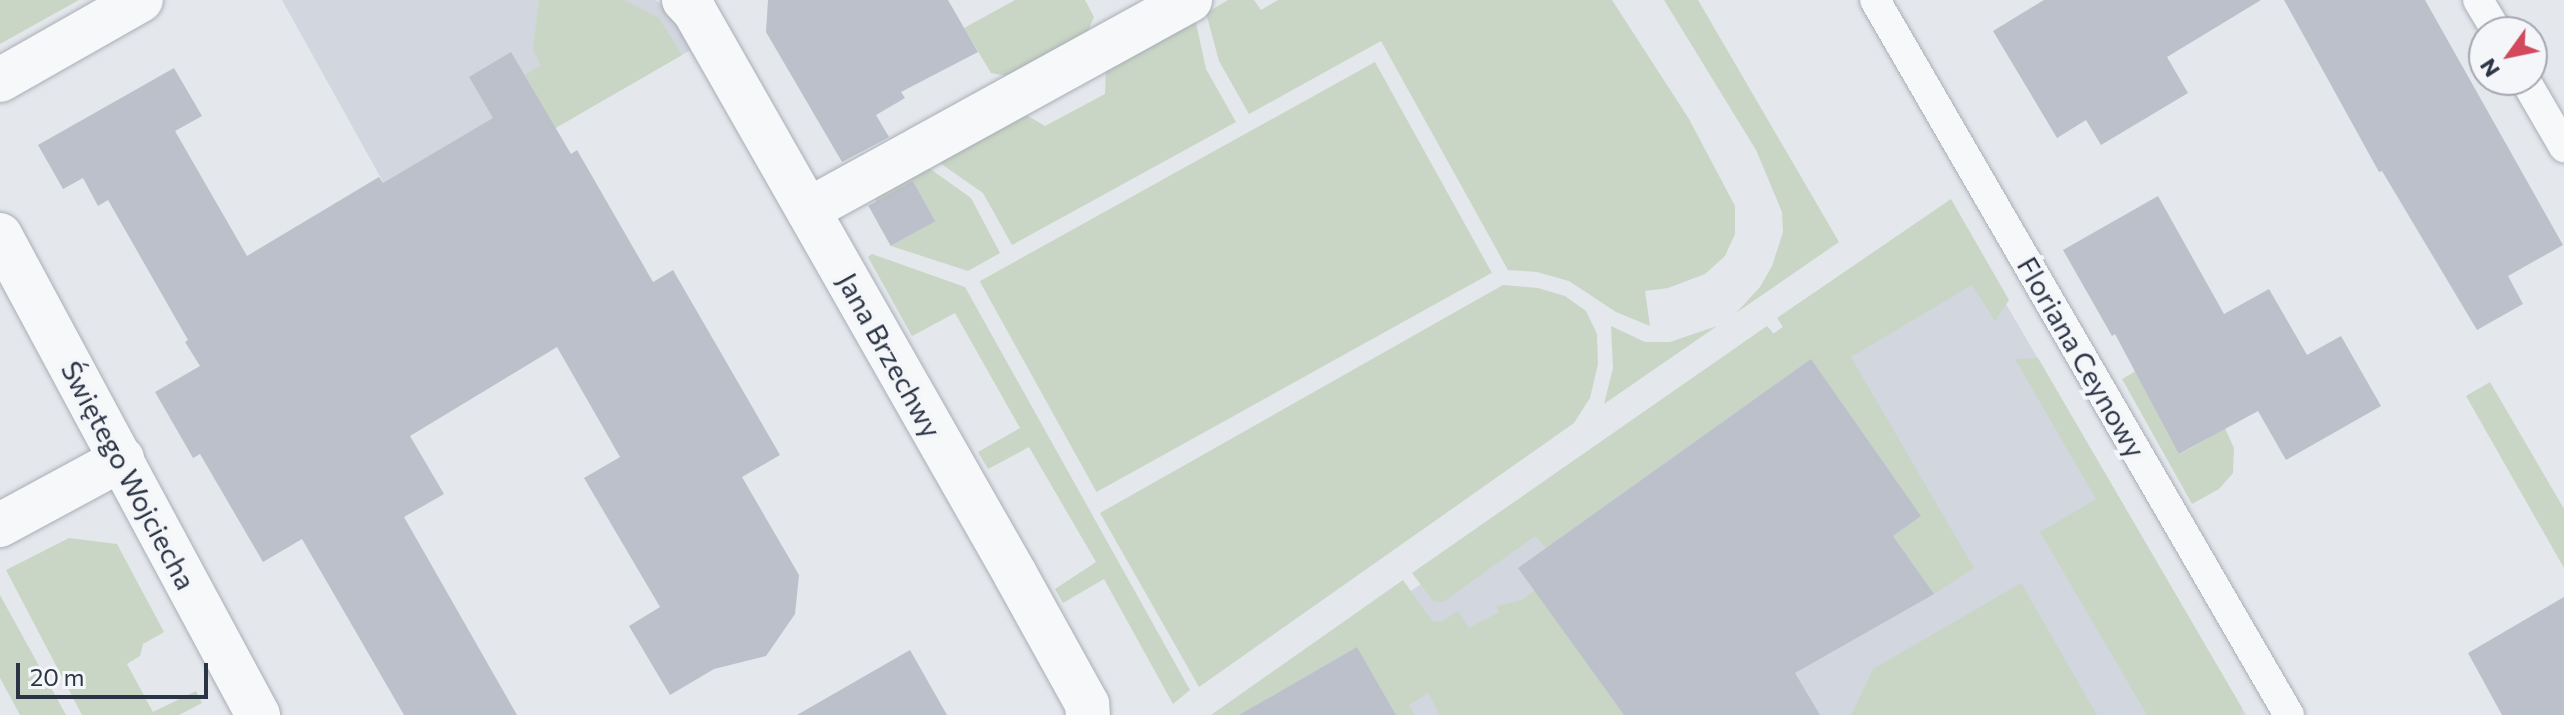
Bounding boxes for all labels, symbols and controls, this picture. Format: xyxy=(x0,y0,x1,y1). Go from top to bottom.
north arrow xyxy=(2468,16,2548,96)
text: N xyxy=(2473,54,2505,83)
street label: Floriana Ceynowy xyxy=(2011,251,2153,463)
street label: Jana Brzechwy xyxy=(831,267,949,443)
street label: Świętego Wojciecha xyxy=(55,355,203,595)
scale bar xyxy=(20,647,212,697)
text: 20 m xyxy=(30,662,84,691)

